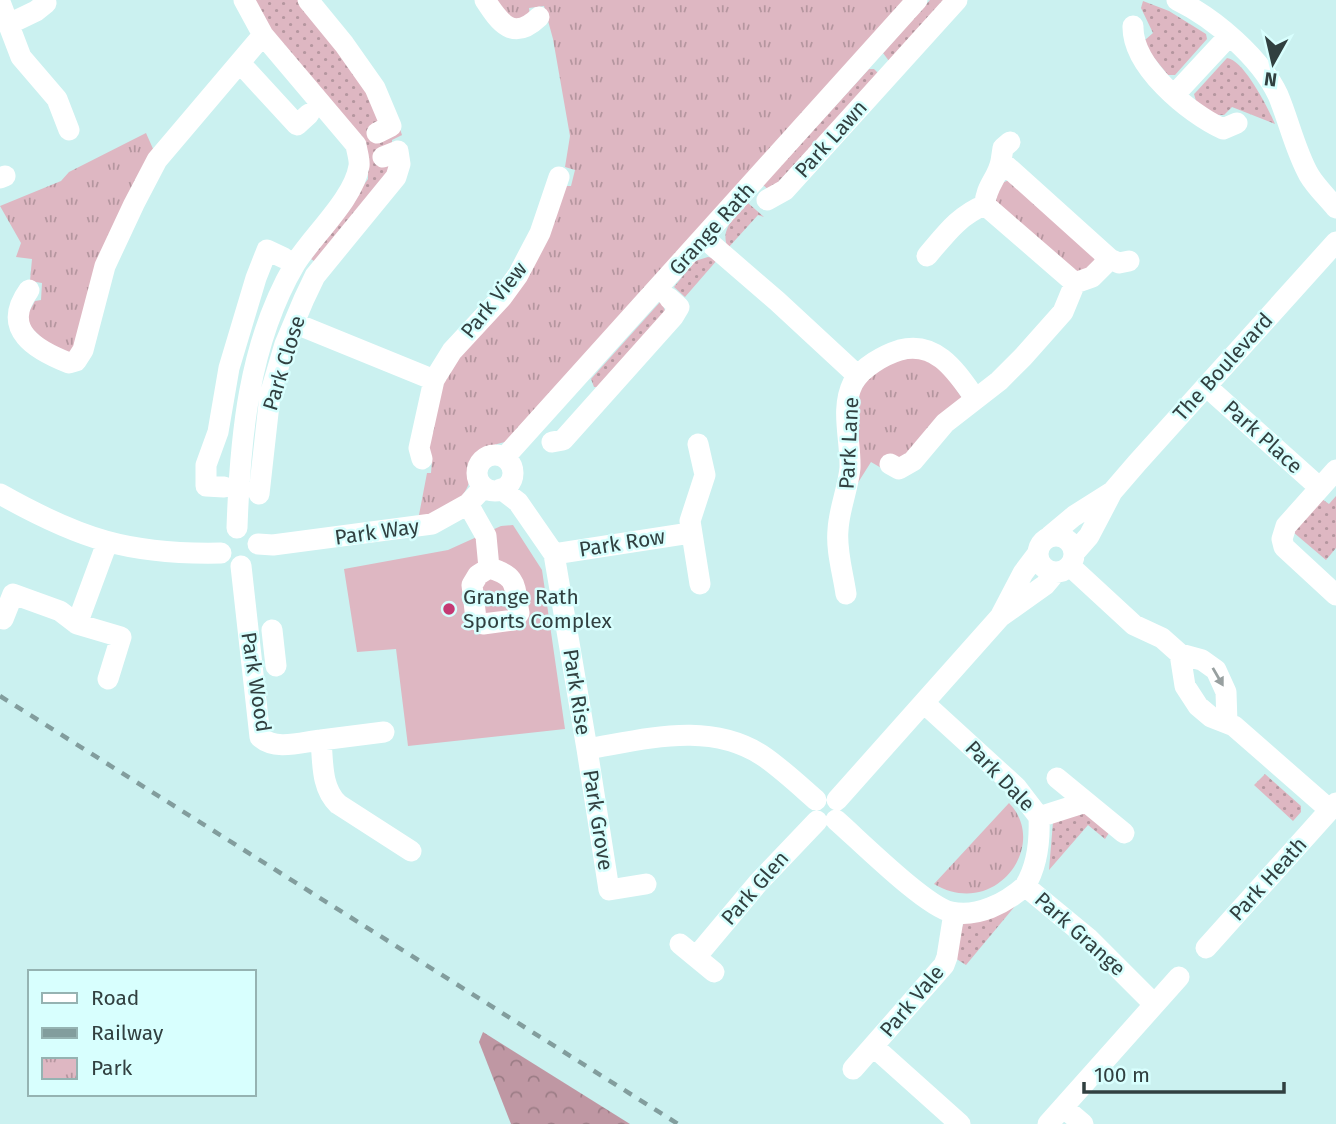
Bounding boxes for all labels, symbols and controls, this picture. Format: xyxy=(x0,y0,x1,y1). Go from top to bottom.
north arrow xyxy=(1238,28,1308,98)
text: N xyxy=(1263,67,1279,92)
street label: Park Lawn xyxy=(789,95,873,183)
street label: Grange Rath xyxy=(664,177,760,281)
street label: Park View xyxy=(455,256,533,344)
street label: The Boulevard xyxy=(1168,308,1278,426)
street label: Park Close xyxy=(257,312,311,414)
street label: Park Place xyxy=(1218,395,1308,479)
street label: Park Lane xyxy=(834,396,864,490)
street label: Park Way xyxy=(333,513,422,551)
street label: Park Row xyxy=(577,523,667,563)
place label: Grange Rath Sports Complex xyxy=(463,584,613,634)
marker: Grange Rath Sports Complex xyxy=(441,601,457,617)
street label: Park Wood xyxy=(235,630,277,734)
street label: Park Rise xyxy=(557,647,597,737)
one-way arrow xyxy=(1212,668,1224,687)
street label: Park Dale xyxy=(960,735,1040,817)
street label: Park Grove xyxy=(577,768,619,872)
street label: Park Heath xyxy=(1224,832,1312,926)
street label: Park Glen xyxy=(716,846,794,930)
street label: Park Grange xyxy=(1029,886,1131,982)
street label: Park Vale xyxy=(874,960,950,1042)
legend xyxy=(28,970,256,1096)
text: Road xyxy=(91,985,139,1011)
text: Railway xyxy=(91,1020,164,1046)
scale bar xyxy=(1084,1050,1284,1094)
text: Park xyxy=(91,1055,133,1081)
text: 100 m xyxy=(1094,1062,1150,1088)

